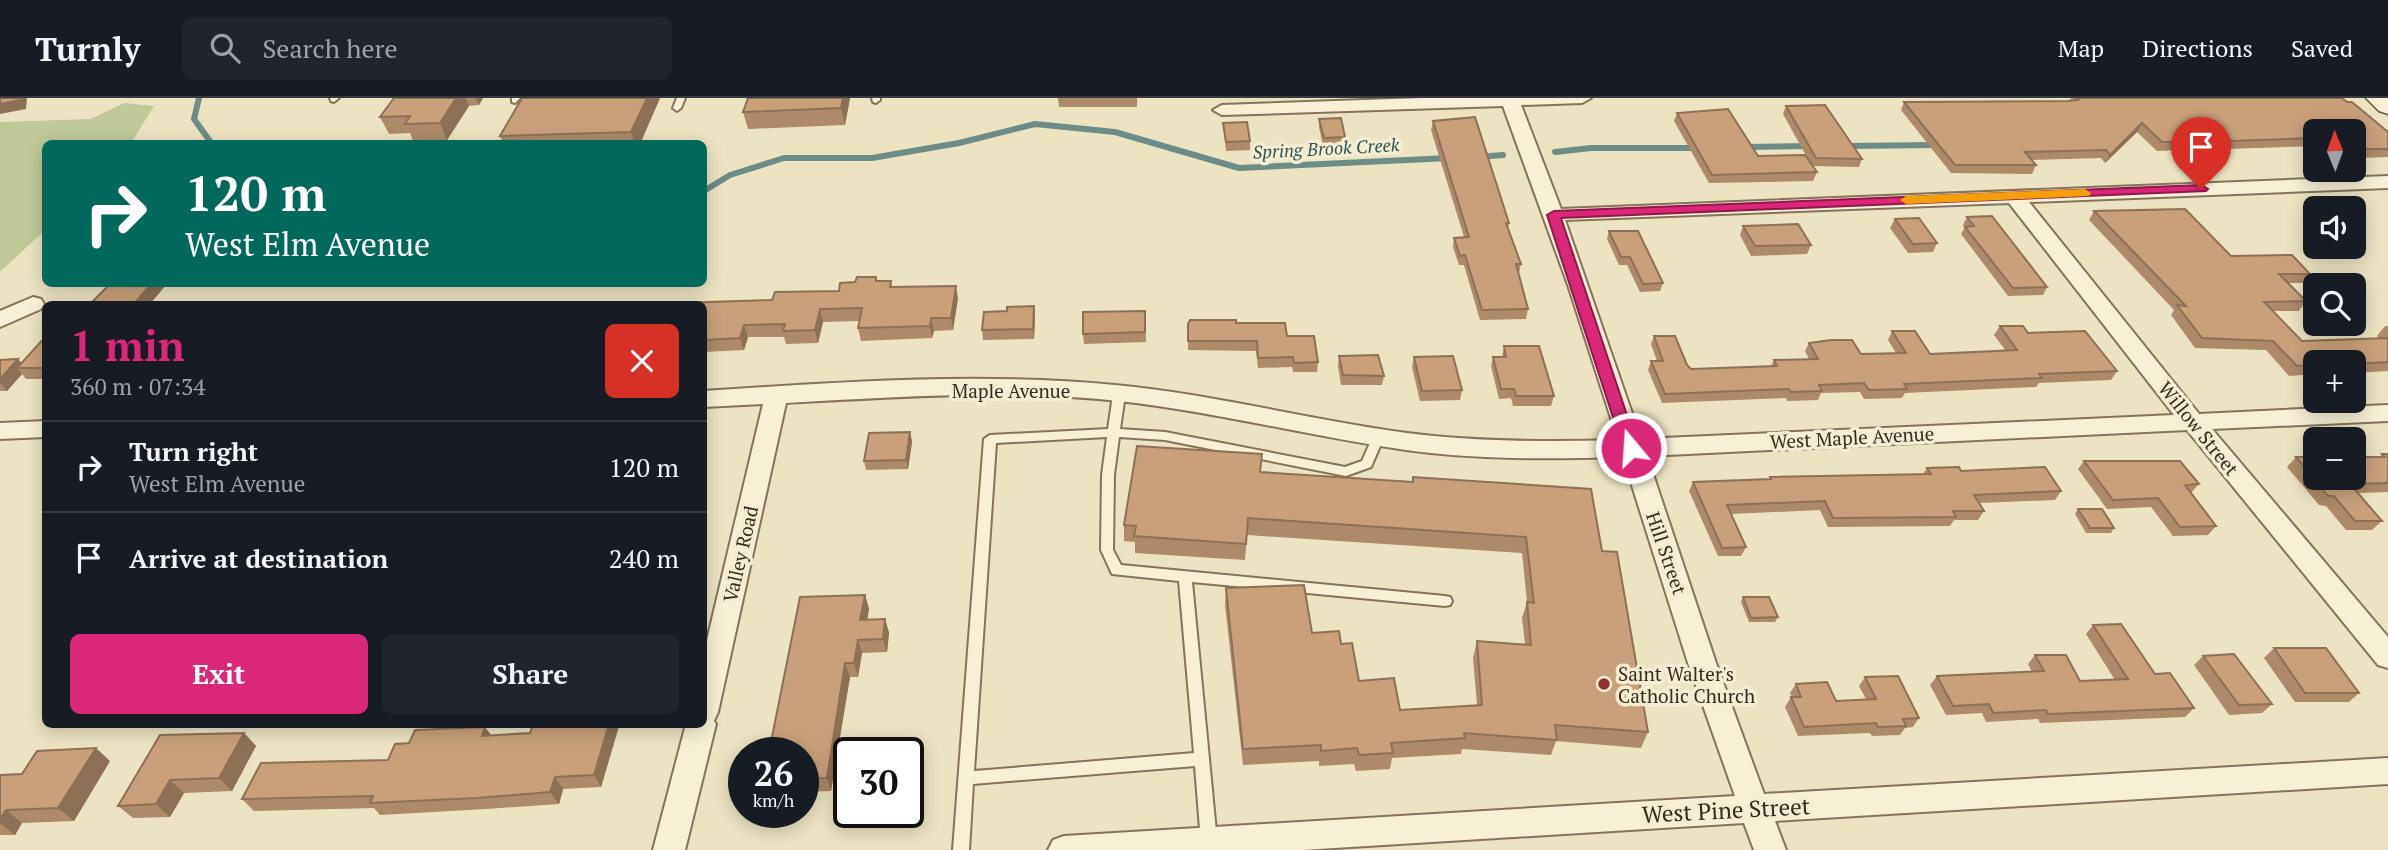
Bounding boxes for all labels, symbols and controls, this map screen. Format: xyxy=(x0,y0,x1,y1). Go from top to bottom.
search box xyxy=(182,17,672,80)
text: Turnly xyxy=(35,27,140,70)
icon: search xyxy=(206,29,244,67)
text: Search here xyxy=(262,31,398,65)
text: Map xyxy=(2058,32,2104,64)
text: Directions xyxy=(2142,32,2253,64)
text: Saved xyxy=(2291,32,2353,64)
pin xyxy=(2171,117,2231,189)
north arrow xyxy=(2303,119,2366,182)
map controls xyxy=(2303,119,2366,490)
icon: arrive xyxy=(2182,128,2220,166)
water label: Spring Brook Creek xyxy=(1252,132,1400,164)
text: 120 m xyxy=(185,160,327,225)
icon: right xyxy=(70,168,161,259)
button: sound xyxy=(2303,196,2366,259)
text: West Elm Avenue xyxy=(185,223,430,265)
button: search xyxy=(2303,273,2366,336)
text: 1 min xyxy=(70,317,185,373)
button: close xyxy=(605,324,679,398)
button: + xyxy=(2303,350,2366,413)
text: 360 m · 07:34 xyxy=(70,371,205,402)
street label: Willow Street xyxy=(2153,376,2245,480)
street label: Maple Avenue xyxy=(952,378,1070,403)
position arrow xyxy=(1594,411,1668,485)
street label: West Maple Avenue xyxy=(1769,420,1935,454)
button: − xyxy=(2303,427,2366,490)
text: Turn right xyxy=(129,434,258,468)
icon: right xyxy=(70,448,108,486)
text: 120 m xyxy=(609,450,679,484)
text: West Elm Avenue xyxy=(129,468,305,499)
street label: Valley Road xyxy=(717,503,763,605)
street label: Hill Street xyxy=(1641,508,1693,598)
icon: arrive xyxy=(70,539,108,577)
text: Arrive at destination xyxy=(129,541,388,575)
text: 240 m xyxy=(609,541,679,575)
button: Exit xyxy=(70,634,368,714)
button: Share xyxy=(382,634,679,714)
place label: Saint Walter's Catholic Church xyxy=(1618,661,1755,708)
marker: Saint Walter's Catholic Church xyxy=(1596,676,1612,692)
speed limit sign: 30 xyxy=(833,737,924,828)
text: 26 xyxy=(754,750,793,796)
text: km/h xyxy=(753,788,794,812)
street label: West Pine Street xyxy=(1641,790,1811,830)

